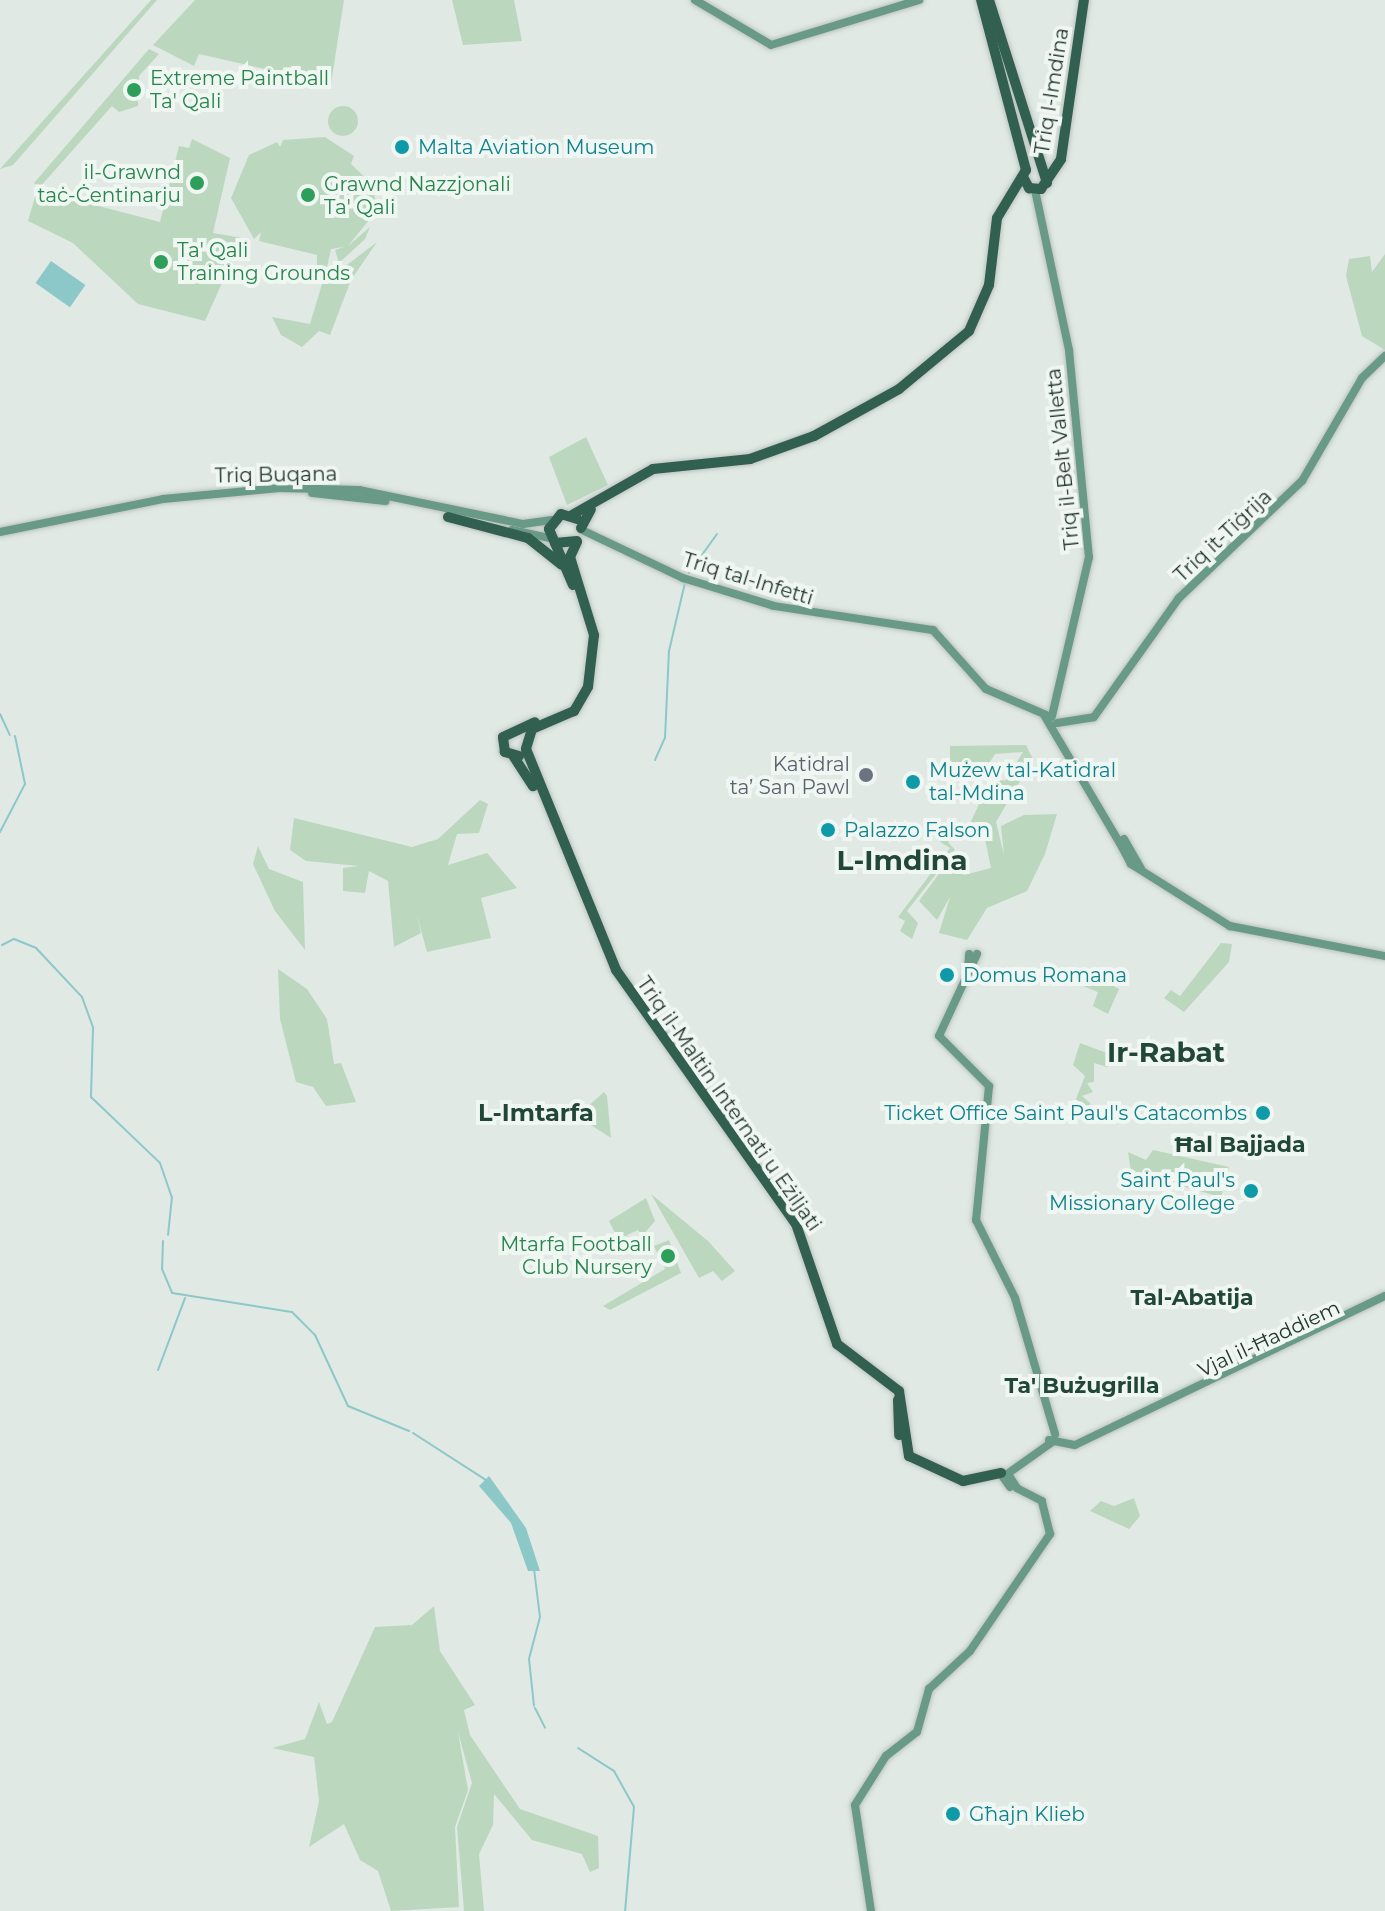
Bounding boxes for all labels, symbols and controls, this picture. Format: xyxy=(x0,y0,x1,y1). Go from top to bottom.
street label: Triq l-Imdina xyxy=(1030,26,1074,156)
place label: Extreme Paintball Ta' Qali xyxy=(150,66,329,113)
marker: Extreme Paintball Ta' Qali xyxy=(125,81,143,99)
place label: Malta Aviation Museum xyxy=(418,135,655,159)
marker: Malta Aviation Museum xyxy=(393,138,411,156)
place label: il-Grawnd taċ-Ċentinarju xyxy=(37,160,181,207)
place label: Grawnd Nazzjonali Ta' Qali xyxy=(324,172,511,219)
marker: il-Grawnd taċ-Ċentinarju xyxy=(188,174,206,192)
marker: Grawnd Nazzjonali Ta' Qali xyxy=(299,186,317,204)
place label: Ta' Qali Training Grounds xyxy=(177,238,350,285)
marker: Ta' Qali Training Grounds xyxy=(152,253,170,271)
street label: Triq il-Belt Valletta xyxy=(1042,367,1084,551)
street label: Triq Buqana xyxy=(215,462,337,488)
street label: Triq it-Tiġrija xyxy=(1169,485,1277,587)
street label: Triq tal-Infetti xyxy=(680,548,816,610)
place label: Katidral ta’ San Pawl xyxy=(730,752,850,799)
place label: Mużew tal-Katidral tal-Mdina xyxy=(929,758,1116,805)
marker: Katidral ta’ San Pawl xyxy=(857,766,875,784)
marker: Mużew tal-Katidral tal-Mdina xyxy=(904,773,922,791)
place label: Palazzo Falson xyxy=(844,818,990,842)
marker: Palazzo Falson xyxy=(819,821,837,839)
district label: L-Imdina xyxy=(837,843,967,877)
place label: Domus Romana xyxy=(963,963,1127,987)
marker: Domus Romana xyxy=(938,966,956,984)
street label: Triq il-Maltin Internati u Eżiljati xyxy=(632,972,826,1236)
district label: Ir-Rabat xyxy=(1107,1035,1225,1069)
district label: L-Imtarfa xyxy=(478,1099,594,1127)
place label: Ticket Office Saint Paul's Catacombs xyxy=(884,1101,1247,1125)
marker: Ticket Office Saint Paul's Catacombs xyxy=(1254,1104,1272,1122)
district label: Ħal Bajjada xyxy=(1174,1132,1306,1158)
place label: Saint Paul's Missionary College xyxy=(1049,1168,1235,1215)
marker: Saint Paul's Missionary College xyxy=(1242,1182,1260,1200)
place label: Mtarfa Football Club Nursery xyxy=(500,1232,652,1279)
marker: Mtarfa Football Club Nursery xyxy=(659,1247,677,1265)
district label: Tal-Abatija xyxy=(1130,1285,1254,1311)
street label: Vjal il-Ħaddiem xyxy=(1194,1296,1344,1382)
district label: Ta' Bużugrilla xyxy=(1004,1373,1160,1399)
place label: Għajn Klieb xyxy=(969,1802,1085,1826)
marker: Għajn Klieb xyxy=(944,1805,962,1823)

